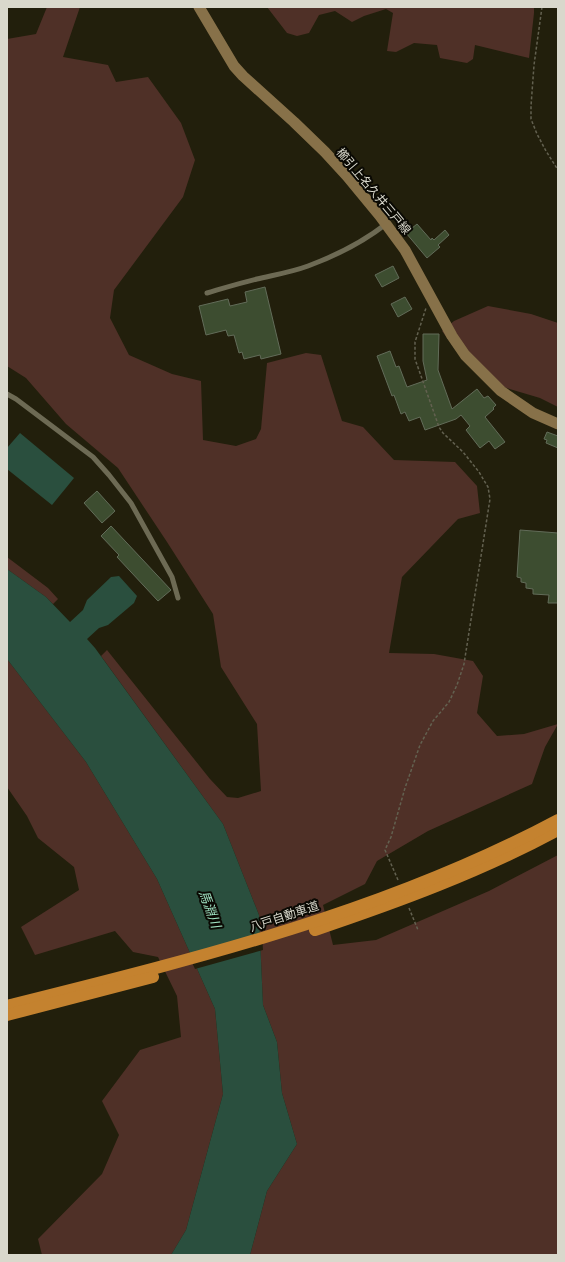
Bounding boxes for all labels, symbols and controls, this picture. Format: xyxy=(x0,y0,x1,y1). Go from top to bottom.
street label: 櫛引上名久井三戸線 xyxy=(334,145,414,237)
water label: 馬淵川 xyxy=(195,888,225,932)
street label: 八戸自動車道 xyxy=(247,898,321,934)

